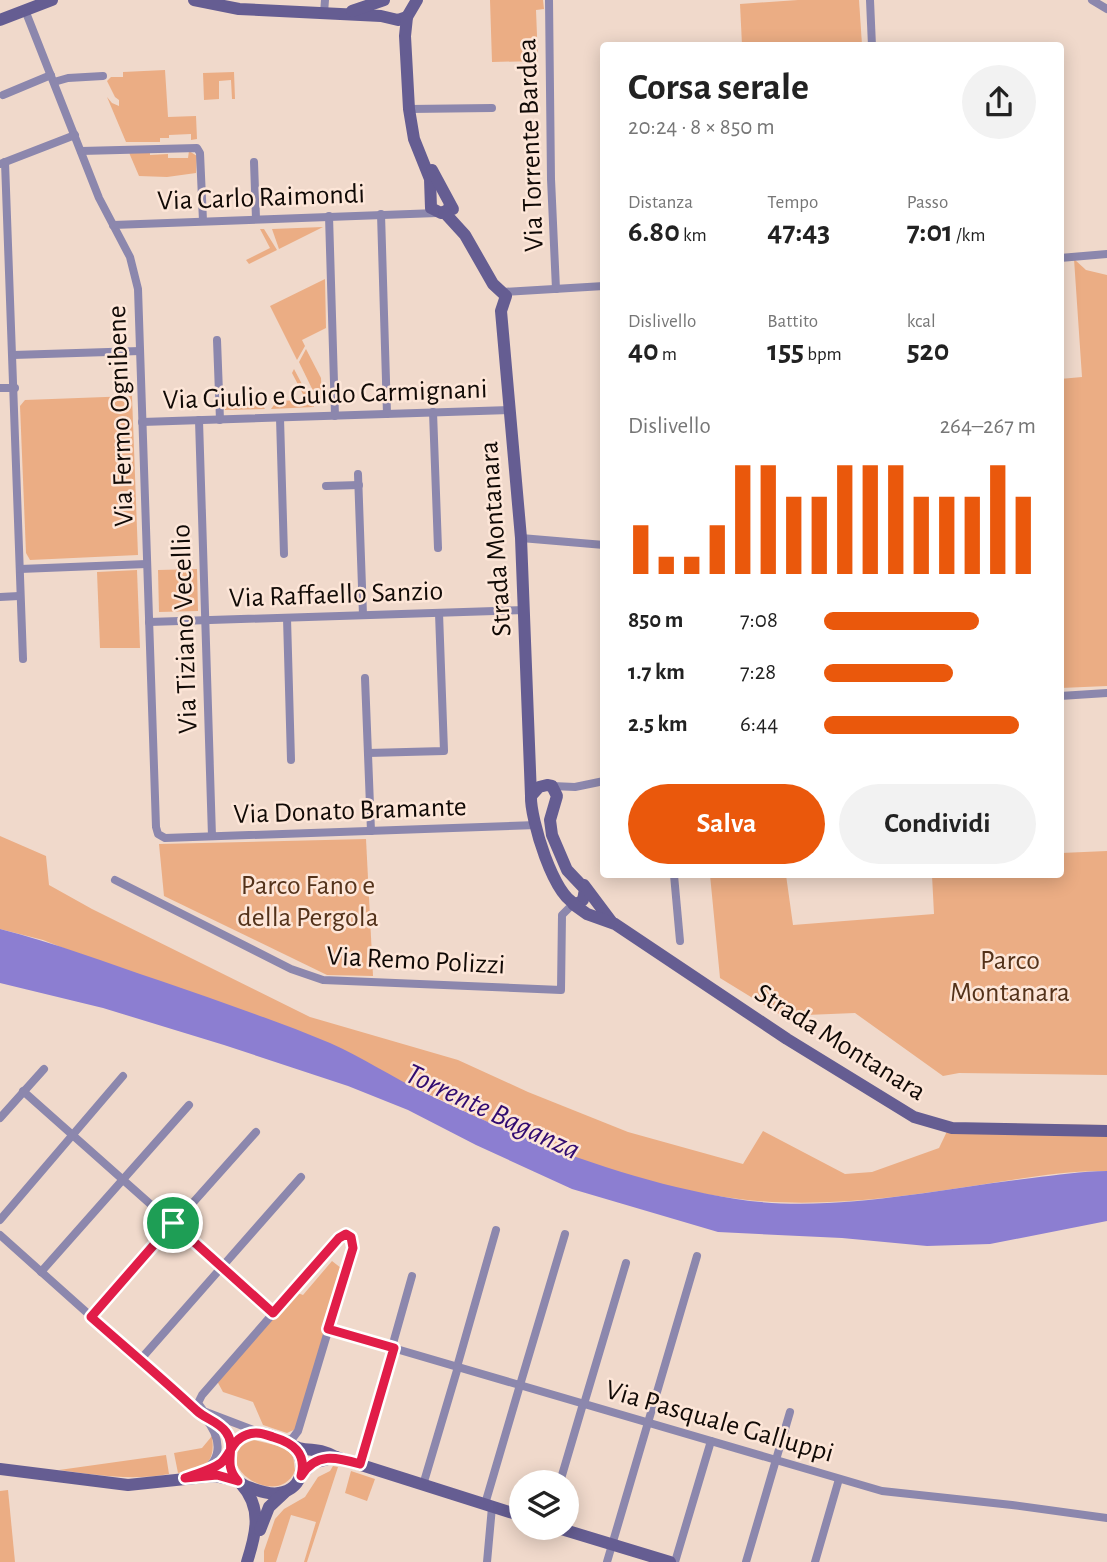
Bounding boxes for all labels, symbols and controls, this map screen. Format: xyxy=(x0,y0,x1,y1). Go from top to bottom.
street label: Via Torrente Bardea xyxy=(513,37,549,252)
button: share xyxy=(962,65,1036,139)
text: Corsa serale xyxy=(628,69,809,107)
text: 20:24 · 8 × 850 m xyxy=(628,116,775,139)
street label: Via Carlo Raimondi xyxy=(157,180,365,216)
text: Distanza xyxy=(628,193,693,212)
text: Tempo xyxy=(767,193,818,212)
text: Passo xyxy=(907,193,948,212)
text: 6.80 xyxy=(628,217,680,247)
text: 47:43 xyxy=(767,217,830,247)
text: 7:01 xyxy=(907,217,953,247)
text: km xyxy=(680,226,707,245)
text: /km xyxy=(953,226,985,245)
street label: Via Fermo Ognibene xyxy=(103,305,139,527)
text: Dislivello xyxy=(628,312,696,331)
text: Battito xyxy=(767,312,818,331)
text: kcal xyxy=(907,312,936,331)
text: 40 xyxy=(628,336,659,366)
text: 155 xyxy=(767,336,804,366)
text: 520 xyxy=(907,336,949,366)
text: m xyxy=(659,345,677,364)
text: bpm xyxy=(804,345,842,364)
street label: Via Giulio e Guido Carmignani xyxy=(162,375,488,415)
text: Dislivello xyxy=(628,415,711,438)
text: 264–267 m xyxy=(940,415,1036,438)
street label: Strada Montanara xyxy=(475,440,517,637)
street label: Via Tiziano Vecellio xyxy=(167,524,203,734)
street label: Via Raffaello Sanzio xyxy=(229,577,444,613)
text: 850 m xyxy=(628,609,683,632)
text: 7:08 xyxy=(740,609,778,632)
text: 1.7 km xyxy=(628,661,685,684)
text: 7:28 xyxy=(740,661,776,684)
text: 2.5 km xyxy=(628,713,687,736)
text: 6:44 xyxy=(740,713,778,736)
button: Salva xyxy=(628,784,825,864)
button: Condividi xyxy=(839,784,1036,864)
street label: Via Donato Bramante xyxy=(233,793,467,829)
park label: Parco Fano e della Pergola xyxy=(237,872,379,932)
street label: Via Remo Polizzi xyxy=(326,942,506,980)
park label: Parco Montanara xyxy=(950,947,1070,1007)
street label: Strada Montanara xyxy=(750,979,930,1106)
water label: Torrente Baganza xyxy=(401,1058,584,1165)
pin xyxy=(143,1193,203,1253)
icon: arrive xyxy=(154,1204,192,1242)
street label: Via Pasquale Galluppi xyxy=(602,1376,837,1468)
map controls xyxy=(509,1470,579,1540)
button: layers xyxy=(509,1470,579,1540)

